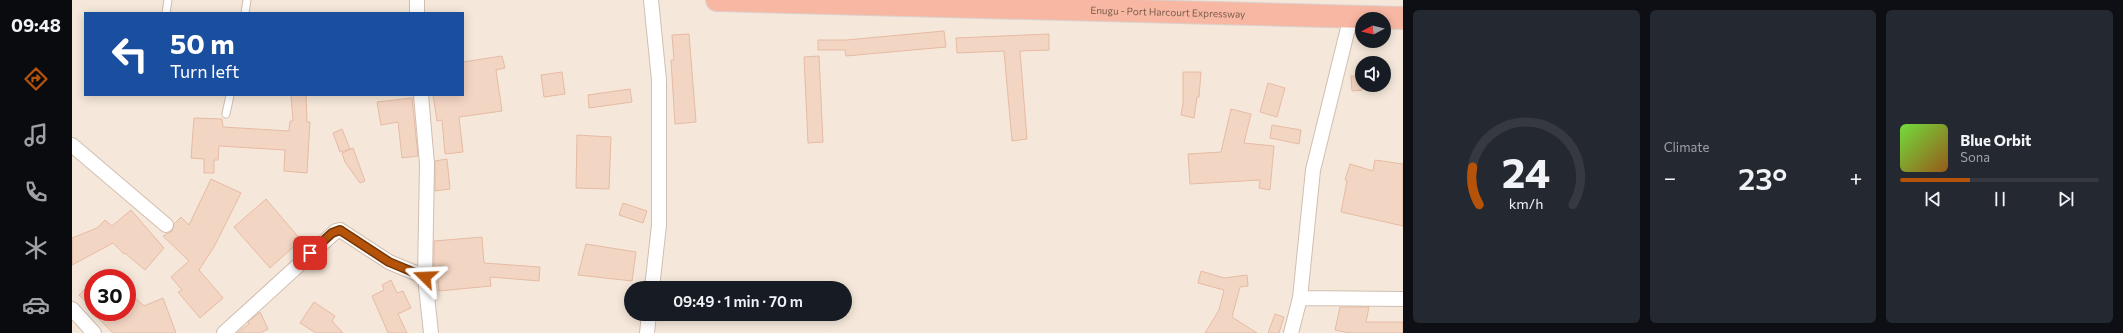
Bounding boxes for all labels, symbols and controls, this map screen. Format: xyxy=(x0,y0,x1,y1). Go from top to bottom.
street label: Enugu - Port Harcourt Expressway xyxy=(1090,4,1246,20)
north arrow xyxy=(1355,12,1391,48)
map controls xyxy=(1355,12,1391,92)
text: 09:48 xyxy=(11,14,61,36)
text: 50 m xyxy=(170,26,235,60)
icon: left xyxy=(104,28,156,80)
button: sound xyxy=(1355,56,1391,92)
text: Turn left xyxy=(170,60,239,82)
icon: directions xyxy=(22,65,50,93)
icon: music xyxy=(22,121,50,149)
text: Blue Orbit xyxy=(1960,131,2031,149)
text: Climate xyxy=(1664,139,1709,155)
text: 24 xyxy=(1502,145,1551,196)
text: Sona xyxy=(1960,149,1990,165)
text: 23° xyxy=(1738,159,1787,196)
text: − xyxy=(1664,164,1676,191)
text: + xyxy=(1849,164,1862,191)
icon: phone xyxy=(22,178,50,206)
icon: previous xyxy=(1922,188,1944,210)
icon: pause xyxy=(1989,188,2011,210)
icon: next xyxy=(2055,188,2077,210)
text: km/h xyxy=(1509,193,1544,211)
icon: climate xyxy=(22,234,50,262)
pin xyxy=(293,236,327,270)
icon: arrive xyxy=(299,242,321,264)
position arrow xyxy=(404,256,446,298)
speed limit sign: 30 xyxy=(84,269,136,321)
icon: car xyxy=(22,291,50,319)
text: 09:49 · 1 min · 70 m xyxy=(673,292,803,310)

